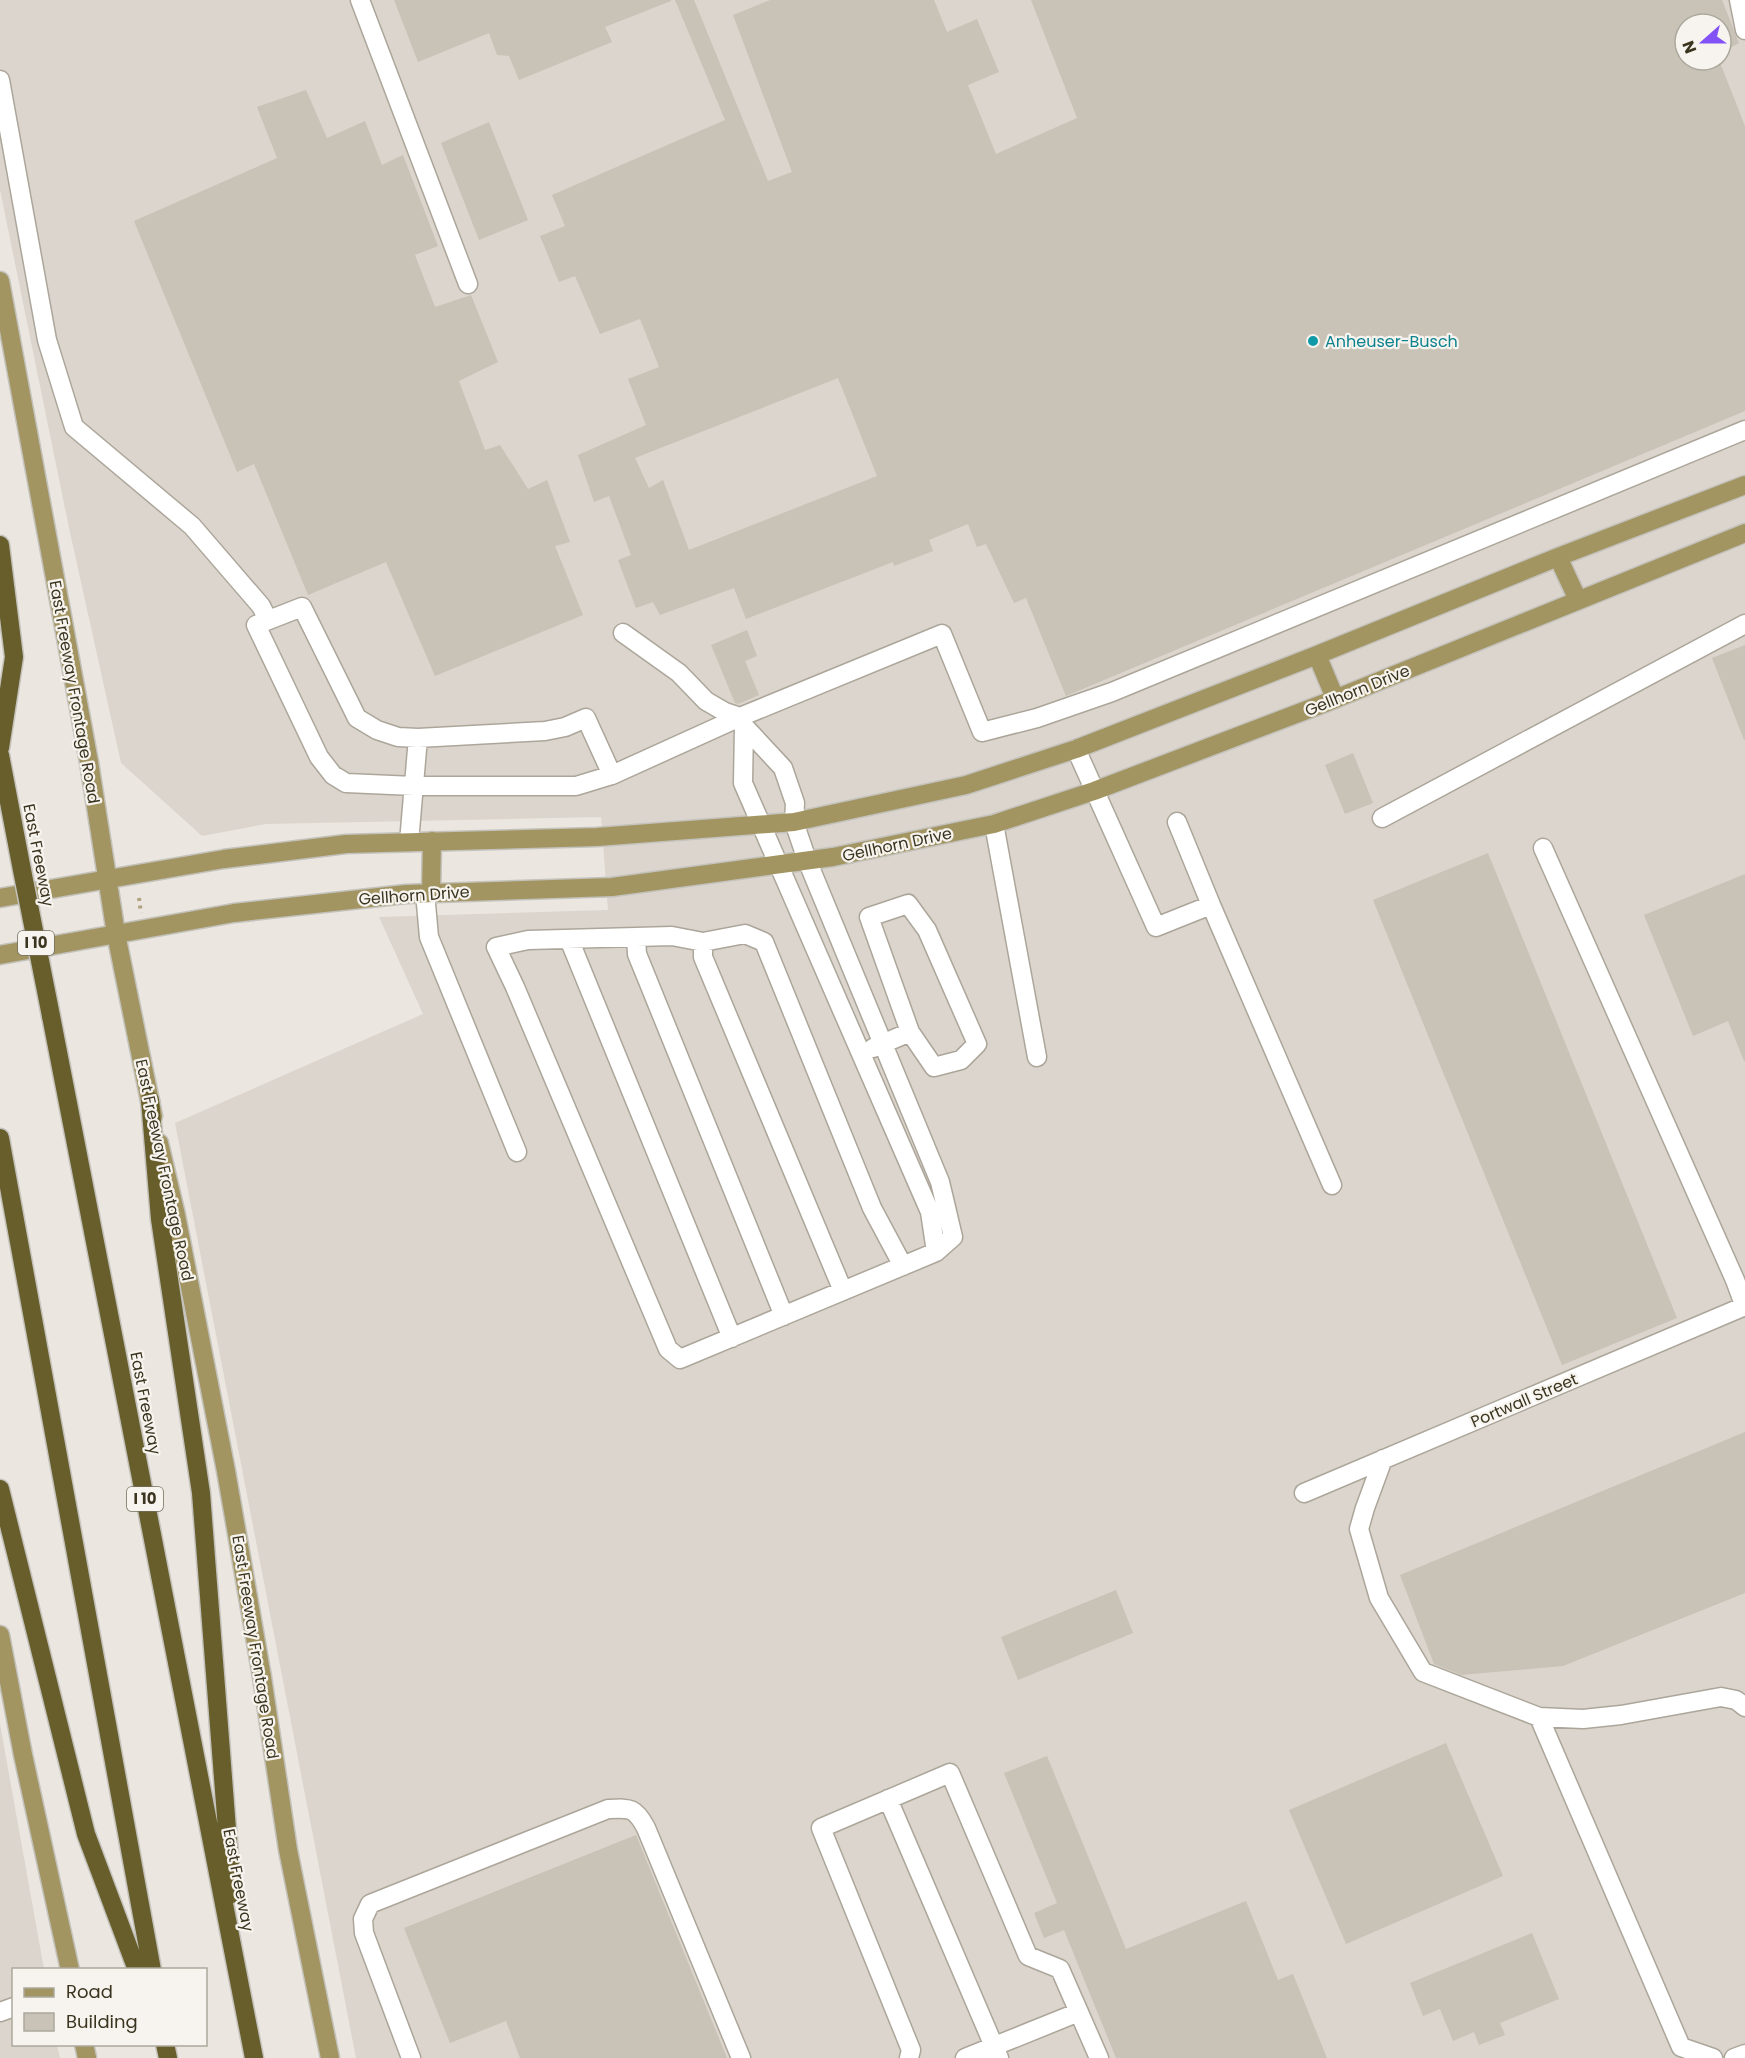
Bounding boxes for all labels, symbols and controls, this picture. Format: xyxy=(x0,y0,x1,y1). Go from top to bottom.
north arrow xyxy=(1673,12,1733,72)
text: N xyxy=(1677,37,1702,57)
place label: Anheuser-Busch xyxy=(1325,330,1458,353)
marker: Anheuser-Busch xyxy=(1306,334,1320,348)
street label: East Freeway Frontage Road xyxy=(44,579,105,806)
street label: Gellhorn Drive xyxy=(1301,659,1413,722)
street label: East Freeway xyxy=(17,802,60,908)
street label: Gellhorn Drive xyxy=(840,822,954,867)
street label: Gellhorn Drive xyxy=(358,880,470,911)
road number: I 10 xyxy=(18,931,54,955)
street label: East Freeway Frontage Road xyxy=(130,1057,199,1283)
street label: East Freeway xyxy=(124,1350,167,1456)
street label: Portwall Street xyxy=(1467,1367,1581,1433)
road number: I 10 xyxy=(127,1487,163,1511)
street label: East Freeway Frontage Road xyxy=(226,1534,285,1761)
street label: East Freeway xyxy=(217,1827,260,1933)
legend xyxy=(12,1968,207,2046)
text: Road xyxy=(66,1979,113,2004)
text: Building xyxy=(66,2009,138,2034)

